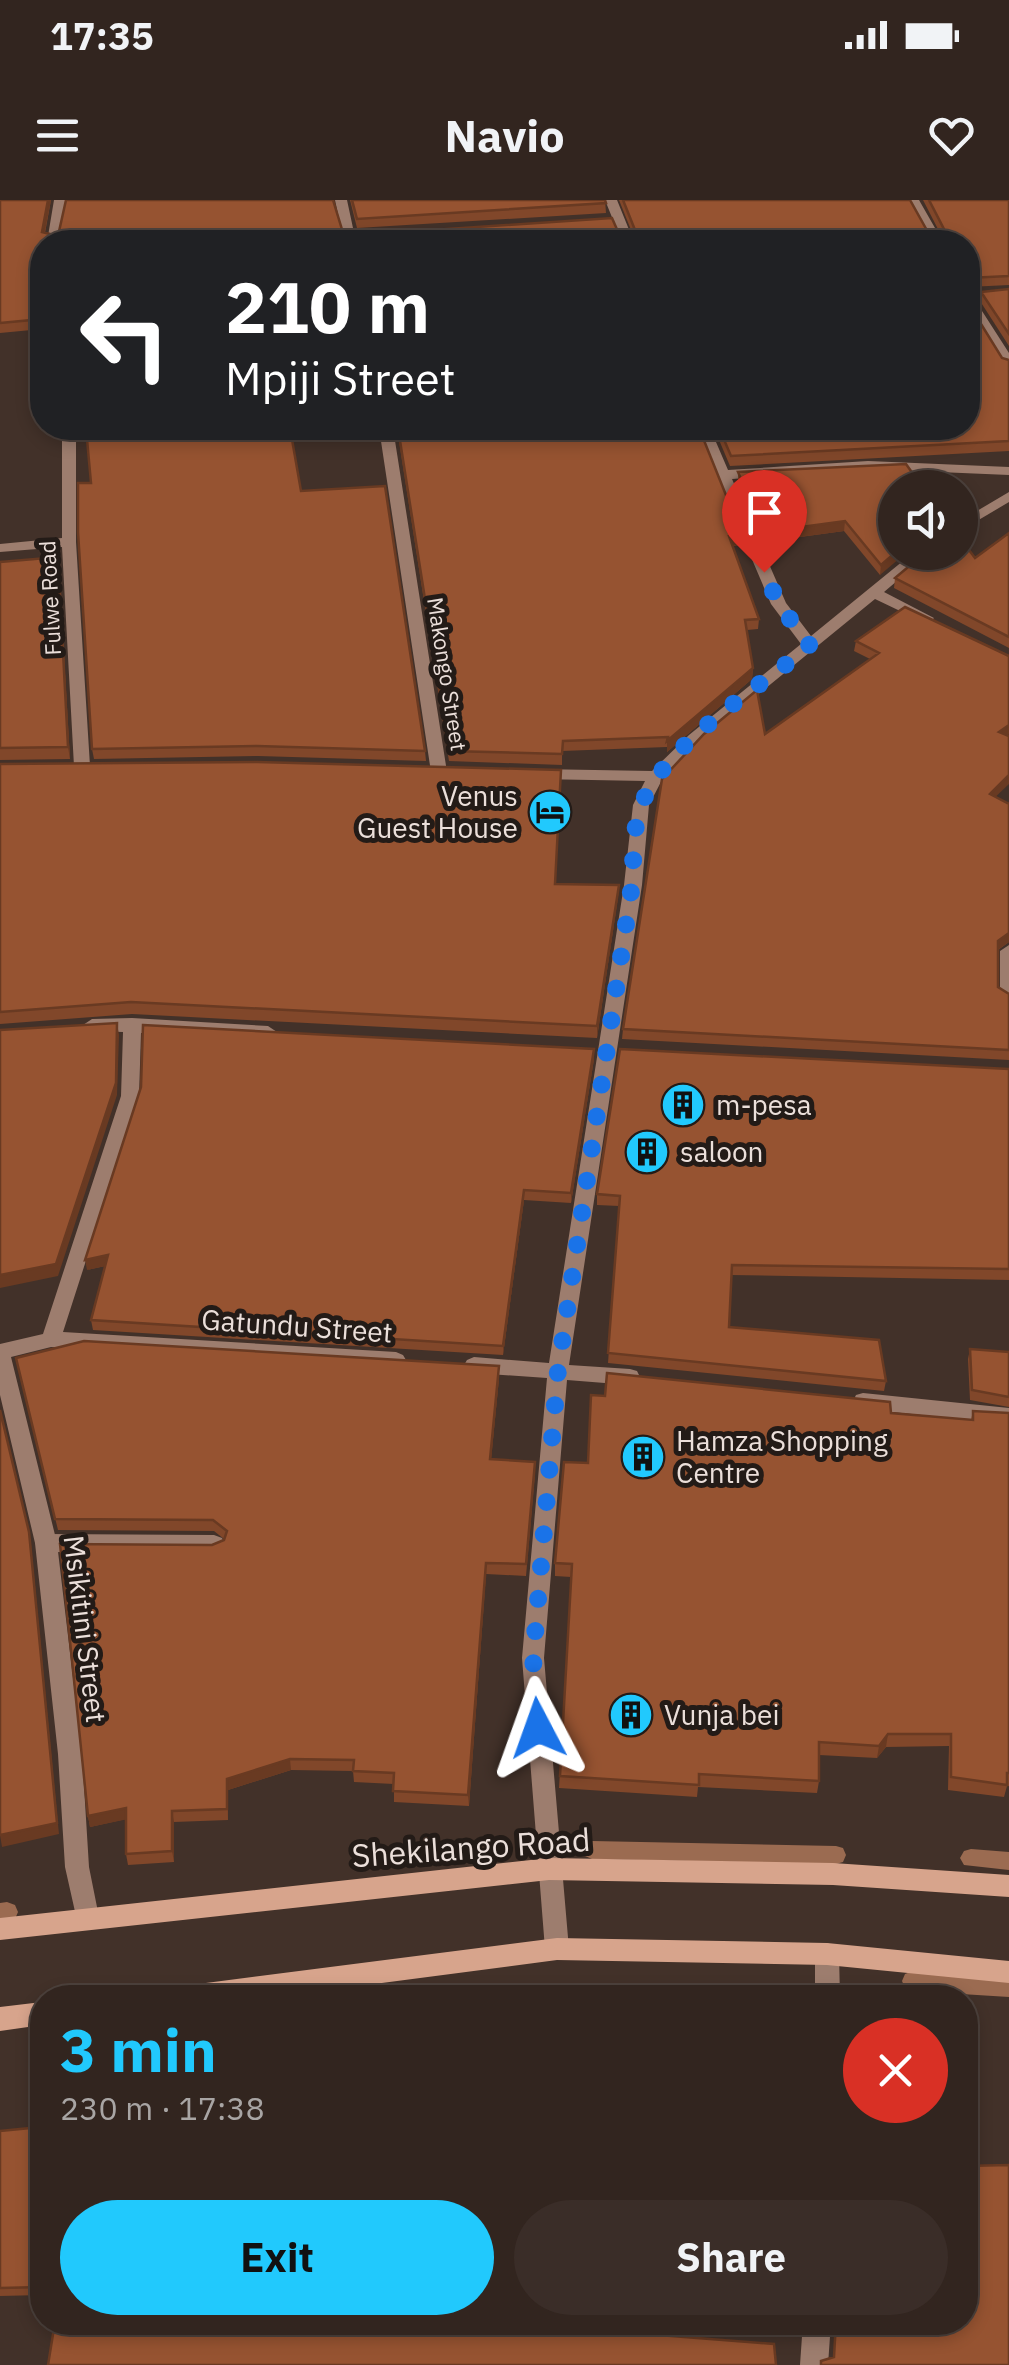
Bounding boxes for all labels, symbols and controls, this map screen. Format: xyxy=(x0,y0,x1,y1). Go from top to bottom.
text: 17:35 xyxy=(50,11,154,60)
text: Navio xyxy=(444,106,565,164)
icon: menu xyxy=(30,108,85,163)
icon: heart xyxy=(924,108,979,163)
text: 210 m xyxy=(225,261,430,352)
icon: left xyxy=(60,270,190,400)
text: Mpiji Street xyxy=(225,349,455,407)
pin xyxy=(722,470,807,573)
map controls xyxy=(878,470,978,570)
button: sound xyxy=(878,470,978,570)
icon: arrive xyxy=(737,485,792,540)
street label: Fulwe Road xyxy=(32,540,67,656)
street label: Makongo Street xyxy=(421,595,474,753)
place label: Venus Guest House xyxy=(357,777,518,846)
hotel icon: Venus Guest House xyxy=(527,789,573,835)
building icon: m-pesa xyxy=(660,1082,706,1128)
place label: m-pesa xyxy=(716,1086,812,1123)
building icon: saloon xyxy=(624,1129,670,1175)
place label: saloon xyxy=(680,1133,763,1170)
street label: Gatundu Street xyxy=(200,1300,394,1351)
place label: Hamza Shopping Centre xyxy=(676,1422,888,1491)
building icon: Hamza Shopping Centre xyxy=(620,1434,666,1480)
street label: Msikitini Street xyxy=(56,1533,115,1725)
position arrow xyxy=(486,1676,590,1780)
building icon: Vunja bei xyxy=(608,1692,654,1738)
place label: Vunja bei xyxy=(664,1696,779,1733)
street label: Shekilango Road xyxy=(350,1818,592,1876)
text: 3 min xyxy=(60,2010,217,2089)
button: close xyxy=(843,2018,948,2123)
text: 230 m · 17:38 xyxy=(60,2087,265,2129)
button: Exit xyxy=(60,2200,494,2315)
button: Share xyxy=(514,2200,948,2315)

